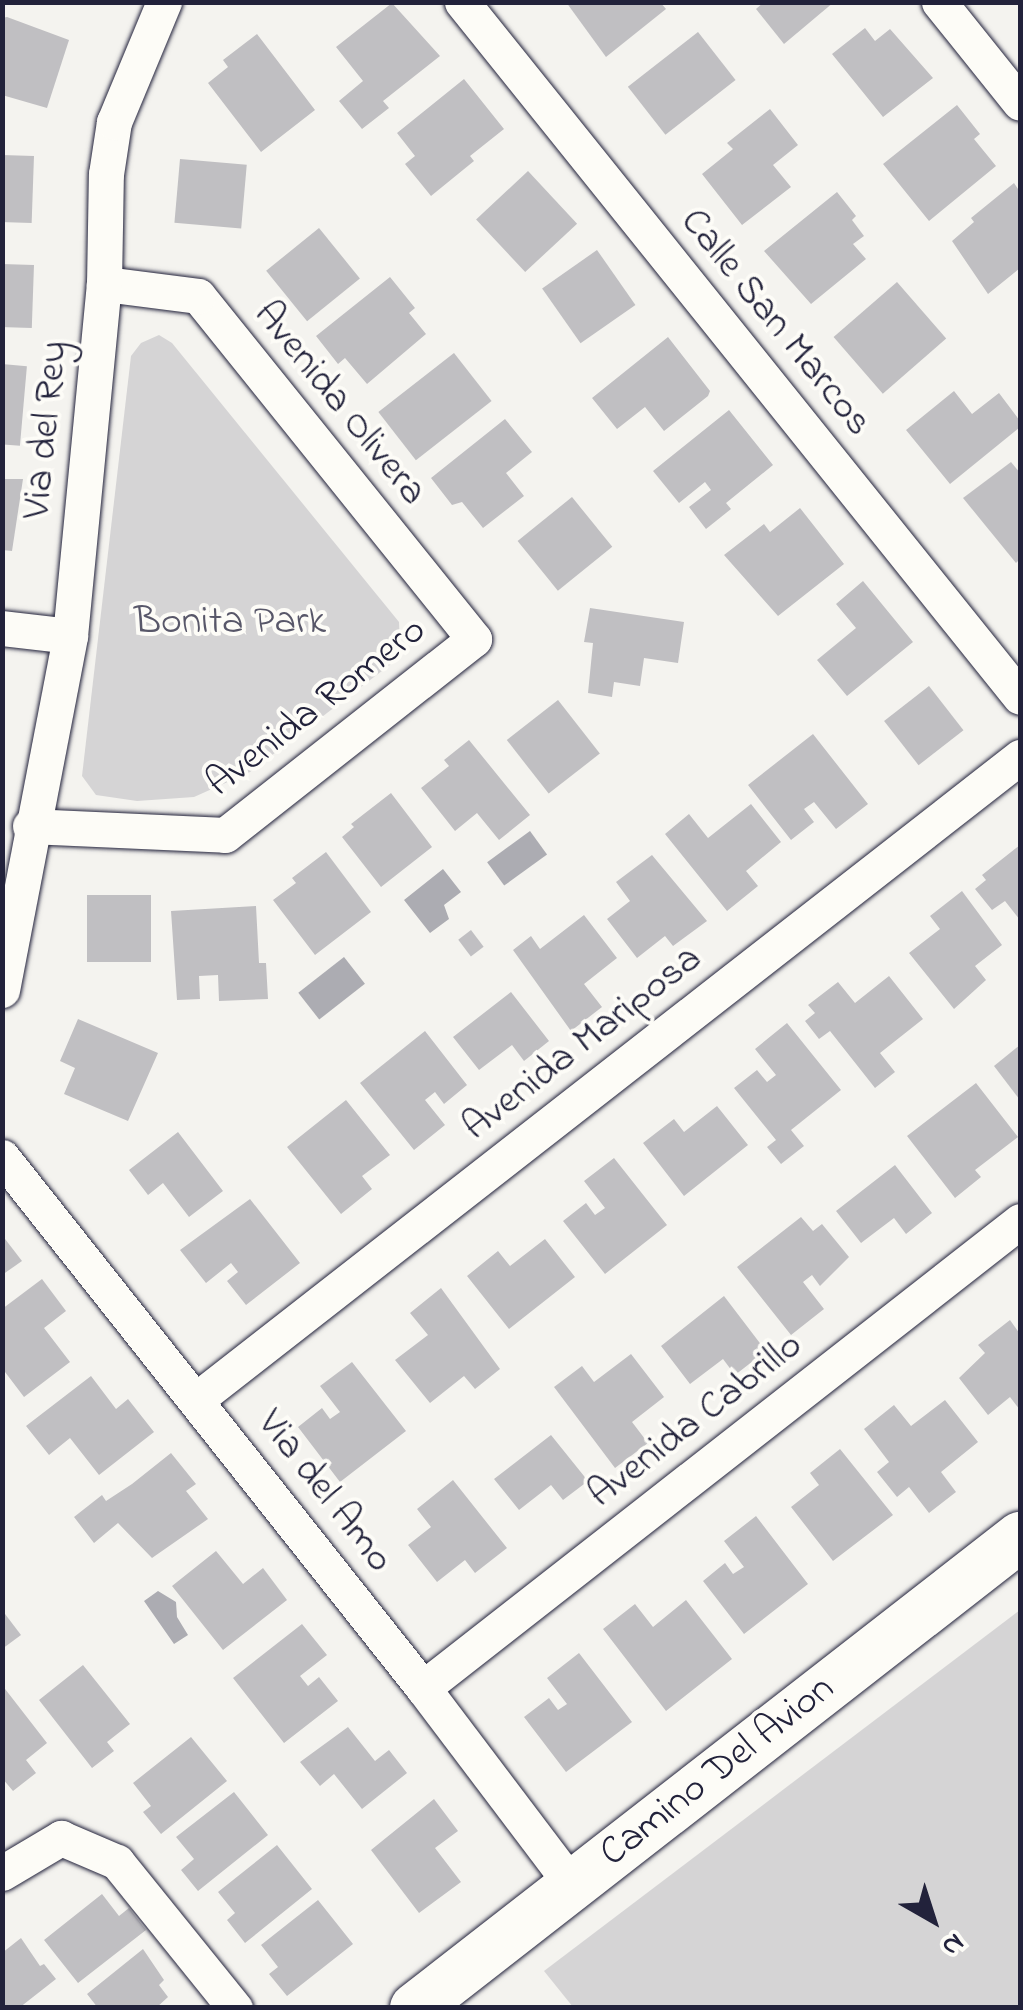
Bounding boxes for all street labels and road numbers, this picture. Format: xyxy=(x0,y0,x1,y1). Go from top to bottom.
street label: Calle San Marcos xyxy=(669,199,881,447)
street label: Avenida Olivera xyxy=(242,292,436,516)
street label: Via del Rey xyxy=(14,338,80,522)
street label: Avenida Romero xyxy=(198,607,436,809)
street label: Avenida Mariposa xyxy=(454,936,712,1152)
street label: Avenida Cabrillo xyxy=(579,1322,813,1520)
street label: Via del Amo xyxy=(246,1401,402,1583)
street label: Camino Del Avion xyxy=(591,1666,845,1878)

